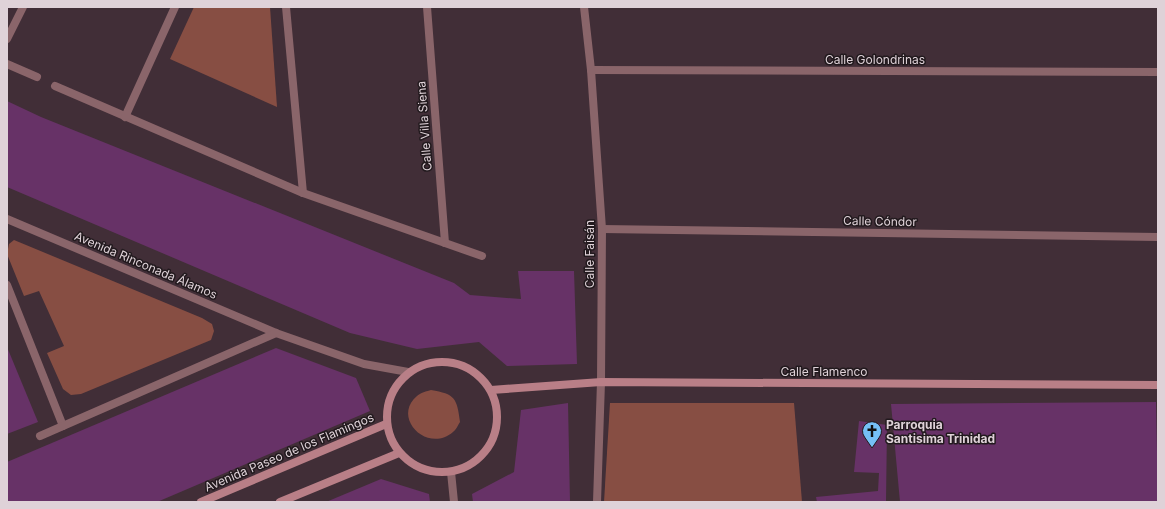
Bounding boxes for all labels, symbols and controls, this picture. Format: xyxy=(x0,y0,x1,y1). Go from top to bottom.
street label: Calle Golondrinas xyxy=(825,52,925,67)
street label: Calle Villa Siena xyxy=(413,80,435,172)
street label: Calle Cóndor xyxy=(843,213,918,229)
street label: Calle Faisán xyxy=(582,220,597,288)
street label: Avenida Rinconada Álamos xyxy=(72,228,220,302)
street label: Calle Flamenco xyxy=(780,364,868,379)
street label: Avenida Paseo de los Flamingos xyxy=(202,409,376,495)
place label: Parroquia Santisima Trinidad xyxy=(886,417,995,446)
church icon: Parroquia Santisima Trinidad xyxy=(861,420,883,448)

